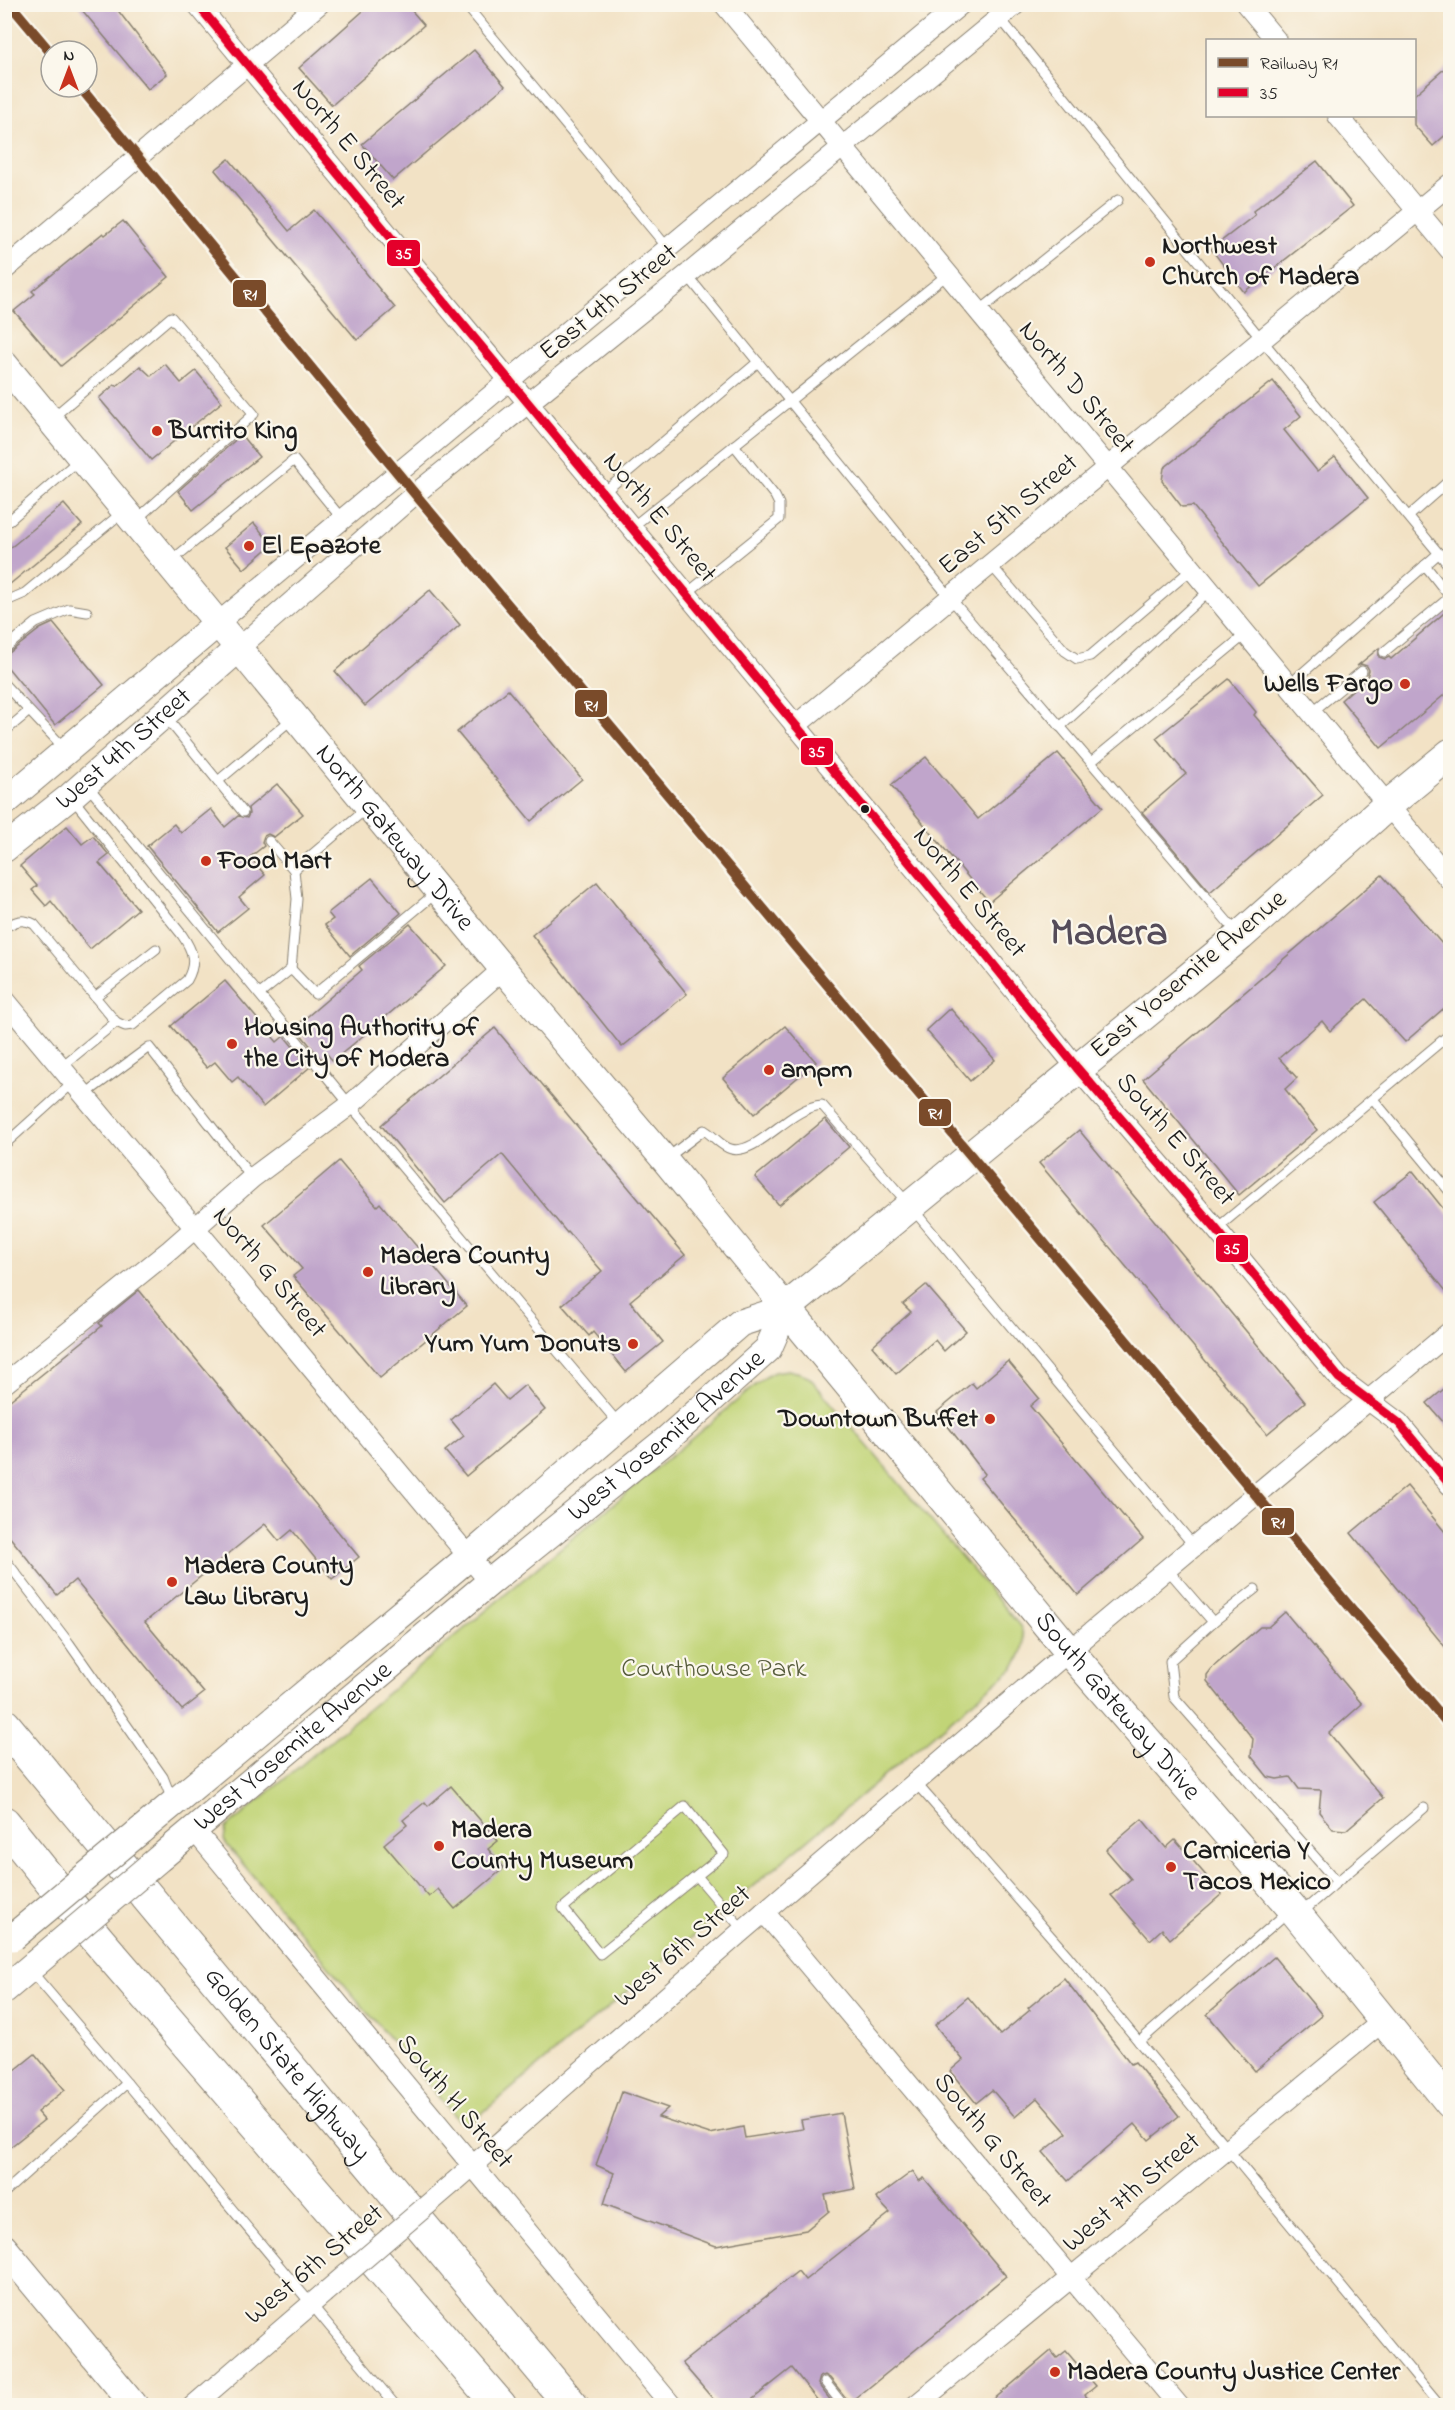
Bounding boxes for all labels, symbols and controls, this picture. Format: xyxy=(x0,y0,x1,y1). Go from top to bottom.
north arrow xyxy=(39,39,99,99)
legend xyxy=(1206,39,1416,117)
text: N xyxy=(64,44,75,68)
text: Railway R1 xyxy=(1260,52,1338,78)
street label: North E Street xyxy=(281,71,415,219)
text: 35 xyxy=(1260,82,1278,108)
place label: Northwest Church of Madera xyxy=(1162,227,1359,297)
street label: East 4th Street xyxy=(531,235,687,371)
line badge: 35 xyxy=(386,239,421,267)
text: 35 xyxy=(395,243,413,267)
marker: Northwest Church of Madera xyxy=(1143,255,1157,269)
line badge: R1 xyxy=(232,279,267,308)
text: R1 xyxy=(242,283,258,307)
street label: North D Street xyxy=(1008,313,1144,463)
place label: Burrito King xyxy=(167,412,297,452)
marker: Burrito King xyxy=(150,424,164,438)
street label: North E Street xyxy=(592,444,726,592)
street label: East 5th Street xyxy=(930,445,1088,585)
place label: El Epazote xyxy=(261,527,382,566)
marker: El Epazote xyxy=(242,539,256,553)
place label: Wells Fargo xyxy=(1264,665,1393,705)
marker: Wells Fargo xyxy=(1398,677,1412,691)
street label: West 4th Street xyxy=(47,678,201,820)
line badge: R1 xyxy=(574,689,608,718)
text: R1 xyxy=(583,694,599,718)
street label: North Gateway Drive xyxy=(306,736,484,940)
line badge: 35 xyxy=(800,737,834,766)
text: 35 xyxy=(808,741,826,765)
unlabelled marker xyxy=(859,803,871,815)
street label: North E Street xyxy=(902,819,1036,967)
place label: Food Mart xyxy=(216,842,332,881)
marker: Food Mart xyxy=(199,854,213,868)
street label: East Yosemite Avenue xyxy=(1082,880,1297,1069)
district label: Madera xyxy=(1050,906,1168,963)
place label: Housing Authority of the City of Modera xyxy=(243,1009,479,1079)
marker: Housing Authority of the City of Modera xyxy=(225,1037,239,1051)
place label: ampm xyxy=(781,1051,852,1090)
marker: ampm xyxy=(762,1063,776,1077)
street label: South E Street xyxy=(1106,1064,1244,1216)
line badge: R1 xyxy=(918,1098,952,1127)
text: R1 xyxy=(927,1102,943,1126)
street label: North G Street xyxy=(202,1199,336,1347)
line badge: 35 xyxy=(1215,1234,1249,1263)
place label: Madera County Library xyxy=(380,1237,550,1307)
text: 35 xyxy=(1223,1238,1241,1262)
marker: Madera County Library xyxy=(361,1265,375,1279)
place label: Yum Yum Donuts xyxy=(424,1325,621,1364)
marker: Yum Yum Donuts xyxy=(626,1337,640,1351)
street label: West Yosemite Avenue xyxy=(559,1340,775,1531)
place label: Downtown Buffet xyxy=(776,1400,979,1439)
marker: Downtown Buffet xyxy=(983,1412,997,1426)
line badge: R1 xyxy=(1261,1507,1295,1536)
text: R1 xyxy=(1270,1511,1286,1535)
place label: Madera County Law Library xyxy=(184,1547,354,1617)
marker: Madera County Law Library xyxy=(165,1575,179,1589)
street label: South Gateway Drive xyxy=(1025,1603,1211,1810)
park label: Courthouse Park xyxy=(621,1650,807,1689)
street label: West Yosemite Avenue xyxy=(185,1651,402,1841)
place label: Madera County Museum xyxy=(451,1811,633,1881)
place label: Carniceria Y Tacos Mexico xyxy=(1183,1832,1331,1902)
marker: Madera County Museum xyxy=(432,1839,446,1853)
marker: Carniceria Y Tacos Mexico xyxy=(1164,1860,1178,1874)
street label: West 6th Street xyxy=(606,1876,760,2018)
street label: Golden State Highway xyxy=(194,1959,380,2170)
street label: South H Street xyxy=(386,2026,522,2178)
street label: South G Street xyxy=(923,2064,1061,2218)
street label: West 7th Street xyxy=(1054,2123,1210,2263)
street label: West 6th Street xyxy=(237,2195,393,2335)
place label: Madera County Justice Center xyxy=(1067,2353,1401,2392)
marker: Madera County Justice Center xyxy=(1048,2365,1062,2379)

